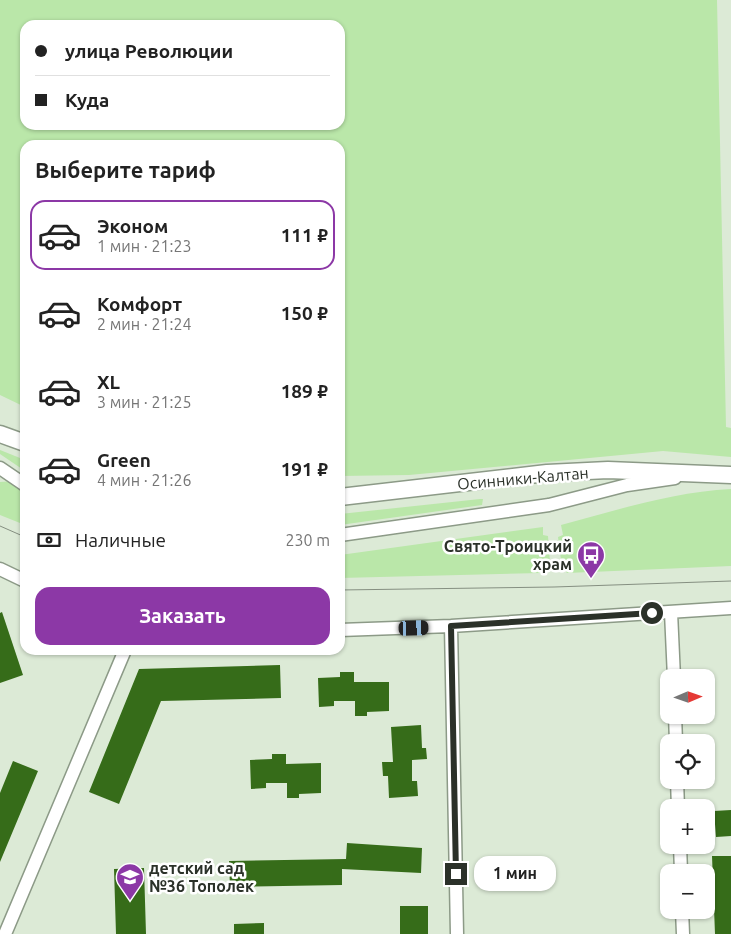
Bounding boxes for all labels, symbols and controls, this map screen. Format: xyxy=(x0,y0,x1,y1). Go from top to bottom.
text: улица Революции xyxy=(65,40,233,62)
text: Куда xyxy=(65,89,109,111)
text: Выберите тариф xyxy=(35,157,216,182)
icon: car xyxy=(37,213,82,258)
text: Эконом xyxy=(97,215,168,237)
text: 111 ₽ xyxy=(281,224,328,246)
text: 1 мин · 21:23 xyxy=(97,237,191,255)
icon: car xyxy=(37,291,82,336)
text: Комфорт xyxy=(97,293,182,315)
text: 150 ₽ xyxy=(281,302,328,324)
text: 2 мин · 21:24 xyxy=(97,315,191,333)
icon: car xyxy=(37,369,82,414)
text: XL xyxy=(97,371,120,393)
text: 189 ₽ xyxy=(281,380,328,402)
text: 3 мин · 21:25 xyxy=(97,393,191,411)
icon: car xyxy=(37,447,82,492)
text: Green xyxy=(97,449,151,471)
text: 191 ₽ xyxy=(281,458,328,480)
street label: Осинники-Калтан xyxy=(457,463,589,493)
text: 4 мин · 21:26 xyxy=(97,471,191,489)
icon: cash xyxy=(35,526,63,554)
text: Наличные xyxy=(75,529,166,551)
text: 230 m xyxy=(285,531,330,549)
place label: Свято-Троицкий храм xyxy=(444,537,572,573)
bus stop icon: Свято-Троицкий храм xyxy=(576,540,606,579)
button: Заказать xyxy=(35,587,330,645)
route start xyxy=(641,602,663,624)
car xyxy=(398,620,429,636)
north arrow xyxy=(660,669,715,724)
map controls xyxy=(660,669,715,919)
button: locate xyxy=(660,734,715,789)
button: + xyxy=(660,799,715,854)
callout: 1 мин xyxy=(474,856,556,892)
place label: детский сад №36 Тополек xyxy=(149,859,254,895)
school or university icon: детский сад №36 Тополек xyxy=(115,862,145,901)
route end xyxy=(445,863,467,885)
text: 1 мин xyxy=(493,864,537,882)
button: − xyxy=(660,864,715,919)

